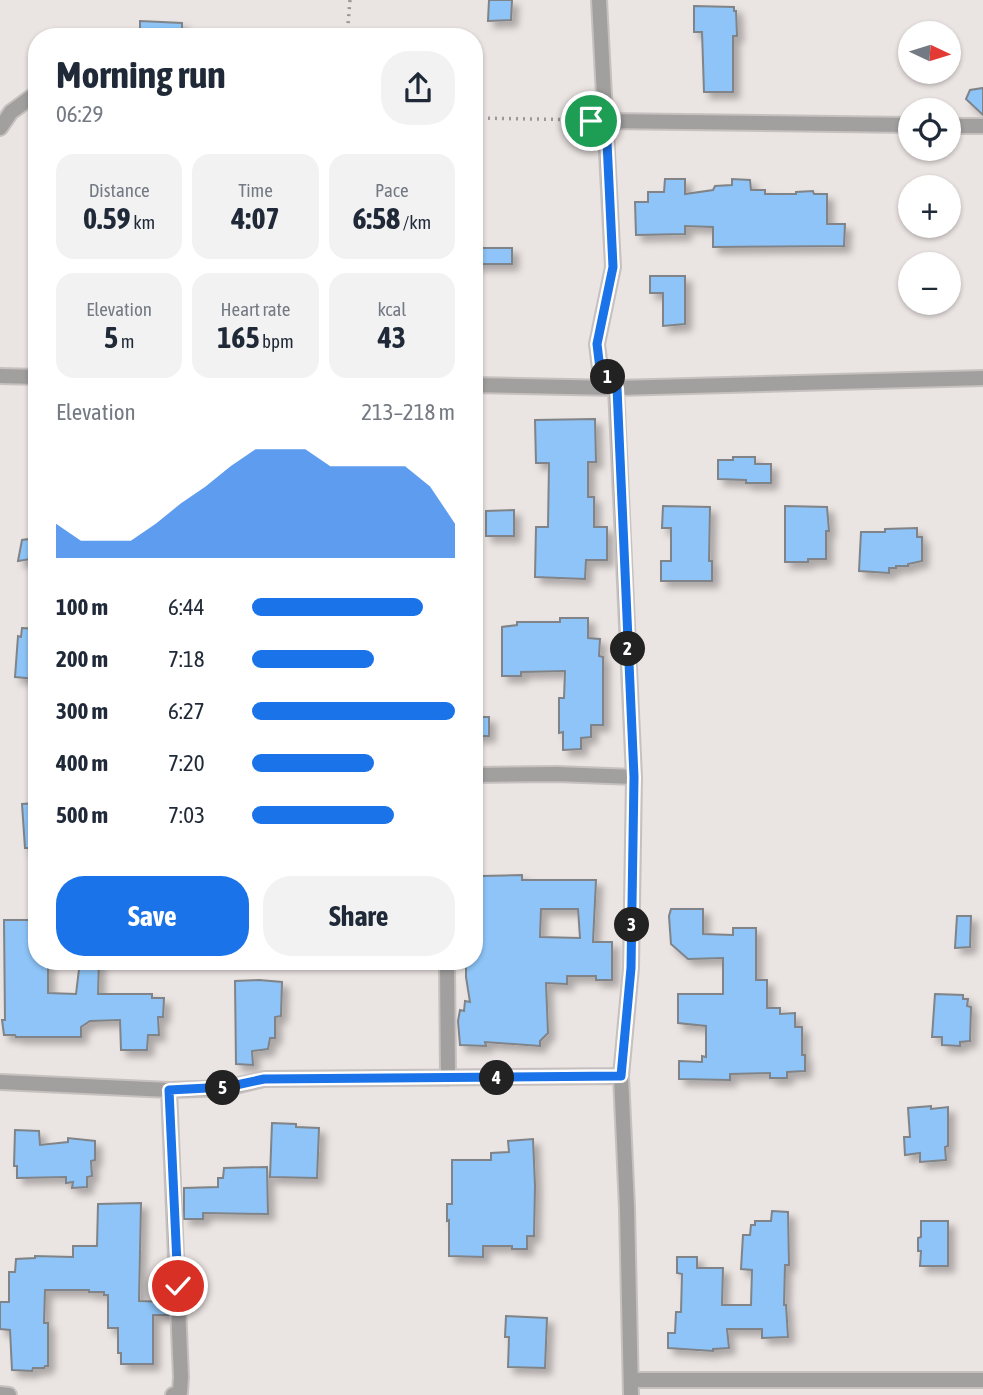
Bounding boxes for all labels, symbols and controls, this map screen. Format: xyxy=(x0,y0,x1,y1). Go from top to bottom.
north arrow xyxy=(898,21,961,84)
map controls xyxy=(898,21,961,315)
button: share xyxy=(381,51,455,125)
text: Morning run xyxy=(56,53,226,96)
pin xyxy=(561,91,621,151)
button: locate xyxy=(898,98,961,161)
text: 06:29 xyxy=(56,101,103,127)
icon: arrive xyxy=(572,102,610,140)
button: + xyxy=(898,175,961,238)
text: Distance xyxy=(89,179,150,201)
text: Time xyxy=(238,179,273,201)
text: Pace xyxy=(375,179,409,201)
text: 0.59 xyxy=(83,201,131,235)
text: 4:07 xyxy=(231,201,280,235)
text: 6:58 xyxy=(352,201,400,235)
text: km xyxy=(131,211,155,233)
text: /km xyxy=(400,211,431,233)
button: − xyxy=(898,252,961,315)
text: Elevation xyxy=(86,298,152,320)
text: Heart rate xyxy=(221,298,290,320)
text: kcal xyxy=(377,298,406,320)
text: 5 xyxy=(104,320,118,354)
text: 165 xyxy=(217,320,260,354)
text: 43 xyxy=(378,320,406,354)
text: m xyxy=(118,330,134,352)
text: bpm xyxy=(260,330,294,352)
pin: 1 xyxy=(590,360,626,394)
text: 1 xyxy=(603,365,612,387)
text: Elevation xyxy=(56,399,136,425)
text: 213–218 m xyxy=(361,399,455,425)
text: 100 m xyxy=(56,594,108,620)
text: 6:44 xyxy=(168,594,205,620)
pin: 2 xyxy=(610,632,646,666)
text: 2 xyxy=(623,637,632,659)
text: 200 m xyxy=(56,646,108,672)
text: 7:18 xyxy=(168,646,205,672)
text: 300 m xyxy=(56,698,108,724)
text: 6:27 xyxy=(168,698,205,724)
text: 400 m xyxy=(56,750,108,776)
text: 7:20 xyxy=(168,750,205,776)
text: 500 m xyxy=(56,802,108,828)
text: 7:03 xyxy=(168,802,205,828)
button: Save xyxy=(56,876,249,956)
button: Share xyxy=(263,876,455,956)
pin: 3 xyxy=(614,908,650,942)
text: 3 xyxy=(627,913,636,935)
pin: 4 xyxy=(480,1060,514,1096)
text: 4 xyxy=(492,1066,501,1088)
pin: 5 xyxy=(206,1070,241,1106)
text: 5 xyxy=(218,1076,227,1098)
pin xyxy=(148,1256,208,1316)
icon: check xyxy=(159,1267,197,1305)

